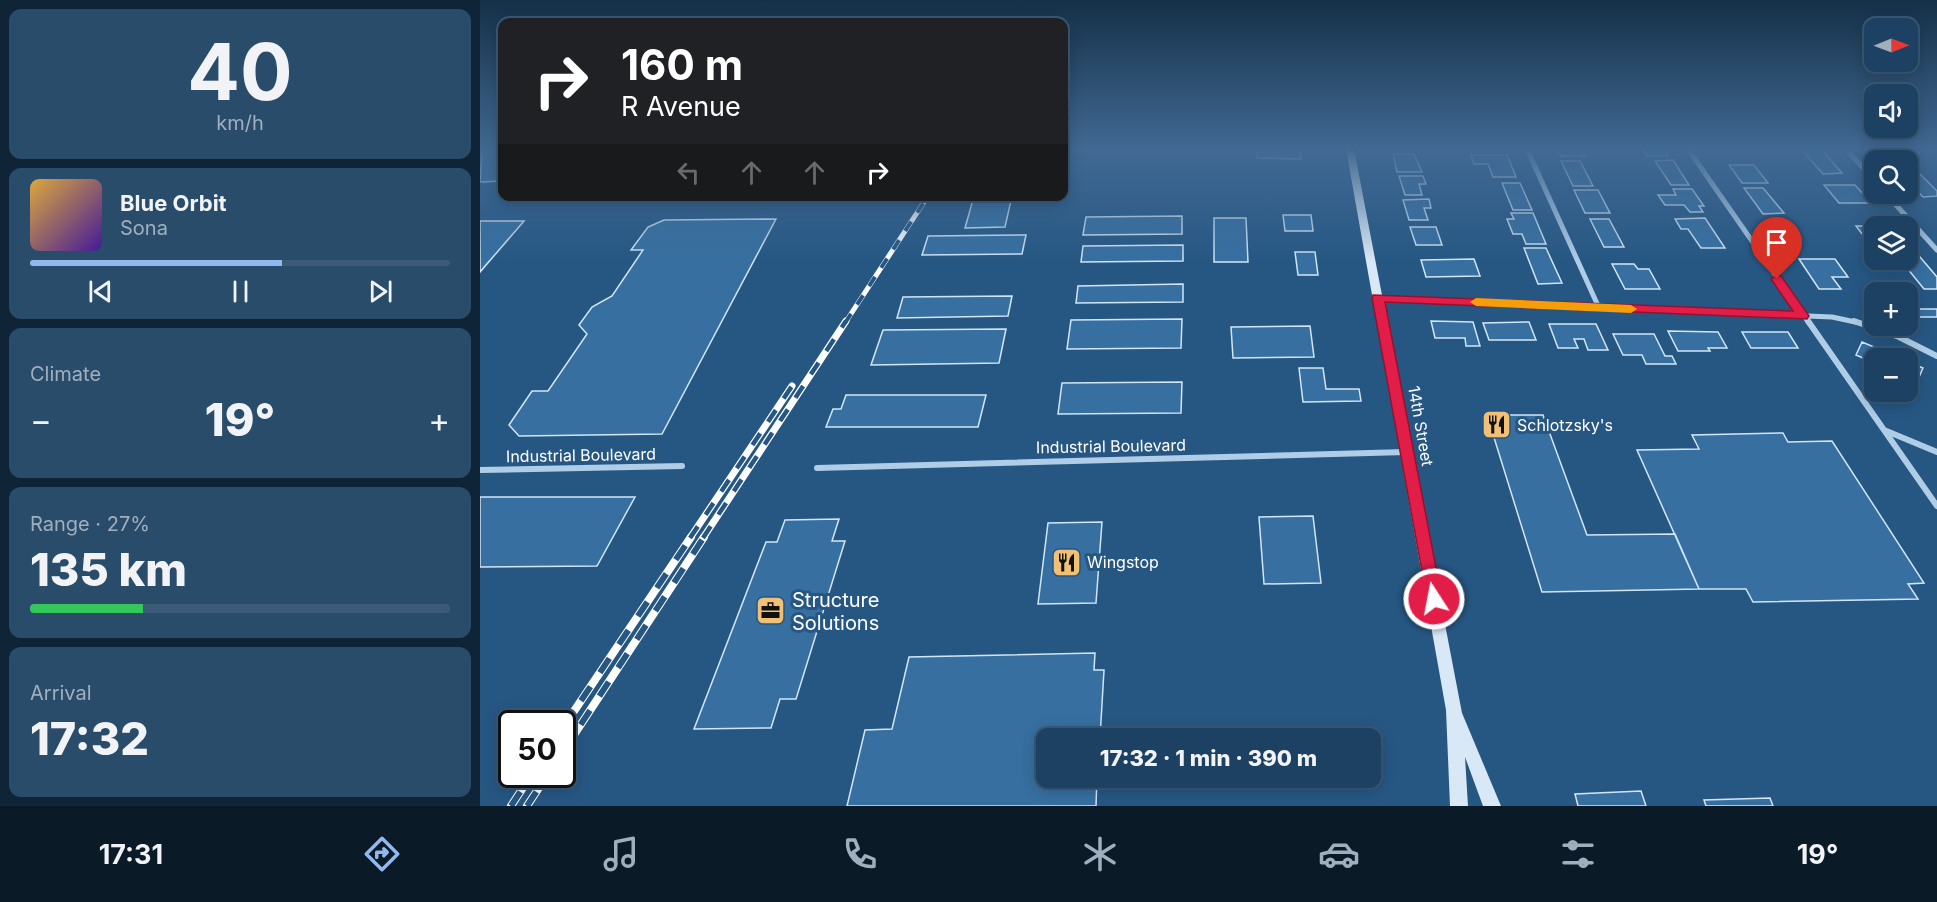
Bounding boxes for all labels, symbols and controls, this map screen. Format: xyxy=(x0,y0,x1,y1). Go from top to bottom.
north arrow xyxy=(1864,18,1918,72)
map controls xyxy=(1864,18,1918,402)
text: 40 xyxy=(187,24,293,119)
text: 160 m xyxy=(621,39,743,90)
icon: right xyxy=(522,42,600,120)
button: sound xyxy=(1864,84,1918,138)
text: R Avenue xyxy=(621,90,741,123)
text: km/h xyxy=(216,111,264,135)
button: search xyxy=(1864,150,1918,204)
icon: left xyxy=(672,156,705,189)
icon: ahead xyxy=(735,156,768,189)
icon: ahead xyxy=(798,156,831,189)
icon: right xyxy=(861,156,894,189)
text: Blue Orbit xyxy=(120,190,227,216)
text: Sona xyxy=(120,216,168,240)
button: layers xyxy=(1864,216,1918,270)
pin xyxy=(1751,217,1802,279)
icon: arrive xyxy=(1760,226,1793,259)
icon: previous xyxy=(84,275,117,308)
icon: pause xyxy=(224,275,257,308)
icon: next xyxy=(364,275,397,308)
button: + xyxy=(1864,282,1918,336)
button: − xyxy=(1864,348,1918,402)
text: Climate xyxy=(30,362,101,386)
street label: 14th Street xyxy=(1404,384,1438,468)
text: 19° xyxy=(205,392,275,447)
text: − xyxy=(30,400,52,440)
text: + xyxy=(428,400,450,440)
restaurant icon: Schlotzsky's xyxy=(1480,409,1512,441)
place label: Schlotzsky's xyxy=(1517,415,1613,435)
street label: Industrial Boulevard xyxy=(1036,435,1186,457)
street label: Industrial Boulevard xyxy=(506,444,656,466)
text: Range · 27% xyxy=(30,512,150,536)
text: 135 km xyxy=(30,542,187,597)
restaurant icon: Wingstop xyxy=(1050,546,1082,578)
place label: Wingstop xyxy=(1087,552,1159,572)
position arrow xyxy=(1402,567,1466,631)
place label: Structure Solutions xyxy=(792,588,879,635)
office icon: Structure Solutions xyxy=(755,595,787,627)
text: Arrival xyxy=(30,681,92,705)
speed limit sign: 50 xyxy=(498,710,576,788)
text: 17:32 xyxy=(30,711,149,766)
text: 17:32 · 1 min · 390 m xyxy=(1100,745,1317,771)
icon: directions xyxy=(361,833,403,875)
icon: music xyxy=(600,833,642,875)
icon: phone xyxy=(839,833,881,875)
icon: climate xyxy=(1079,833,1121,875)
icon: car xyxy=(1318,833,1360,875)
icon: filters xyxy=(1557,833,1599,875)
text: 17:31 xyxy=(99,838,163,871)
text: 19° xyxy=(1797,838,1838,871)

